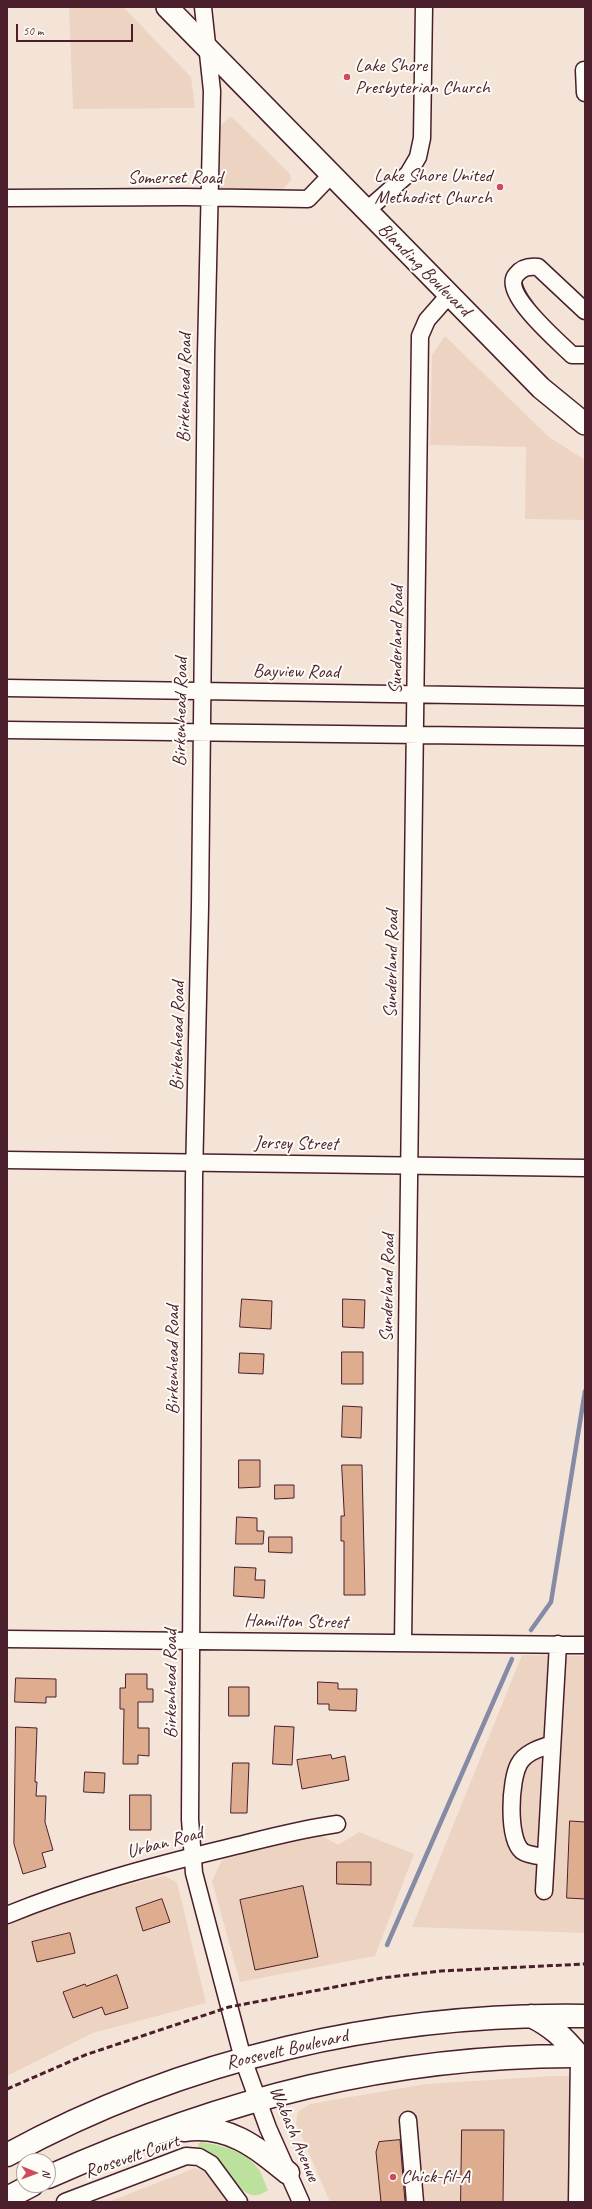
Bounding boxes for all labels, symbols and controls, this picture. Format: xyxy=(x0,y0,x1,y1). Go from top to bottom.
scale bar xyxy=(18,16,135,42)
text: 50 m xyxy=(23,23,43,39)
place label: Lake Shore Presbyterian Church xyxy=(355,55,490,99)
marker: Lake Shore Presbyterian Church xyxy=(342,72,352,82)
place label: Lake Shore United Methodist Church xyxy=(374,165,492,209)
street label: Somerset Road xyxy=(128,167,222,189)
marker: Lake Shore United Methodist Church xyxy=(495,182,505,192)
street label: Blanding Boulevard xyxy=(372,218,476,322)
street label: Birkenhead Road xyxy=(173,333,197,443)
street label: Sunderland Road xyxy=(385,586,409,694)
street label: Birkenhead Road xyxy=(169,657,193,767)
street label: Bayview Road xyxy=(253,660,339,684)
street label: Sunderland Road xyxy=(380,910,404,1018)
street label: Birkenhead Road xyxy=(166,981,190,1091)
street label: Jersey Street xyxy=(254,1132,338,1156)
street label: Sunderland Road xyxy=(376,1234,400,1342)
street label: Birkenhead Road xyxy=(162,1305,184,1415)
street label: Hamilton Street xyxy=(244,1610,348,1634)
street label: Birkenhead Road xyxy=(160,1629,182,1739)
street label: Urban Road xyxy=(125,1822,205,1864)
street label: Roosevelt Boulevard xyxy=(224,2025,350,2075)
street label: Wabash Avenue xyxy=(264,2083,324,2185)
street label: Roosevelt Court xyxy=(82,2130,182,2184)
north arrow xyxy=(16,2153,56,2193)
place label: Chick-fil-A xyxy=(401,2166,470,2188)
text: N xyxy=(40,2170,54,2177)
marker: Chick-fil-A xyxy=(388,2172,398,2182)

